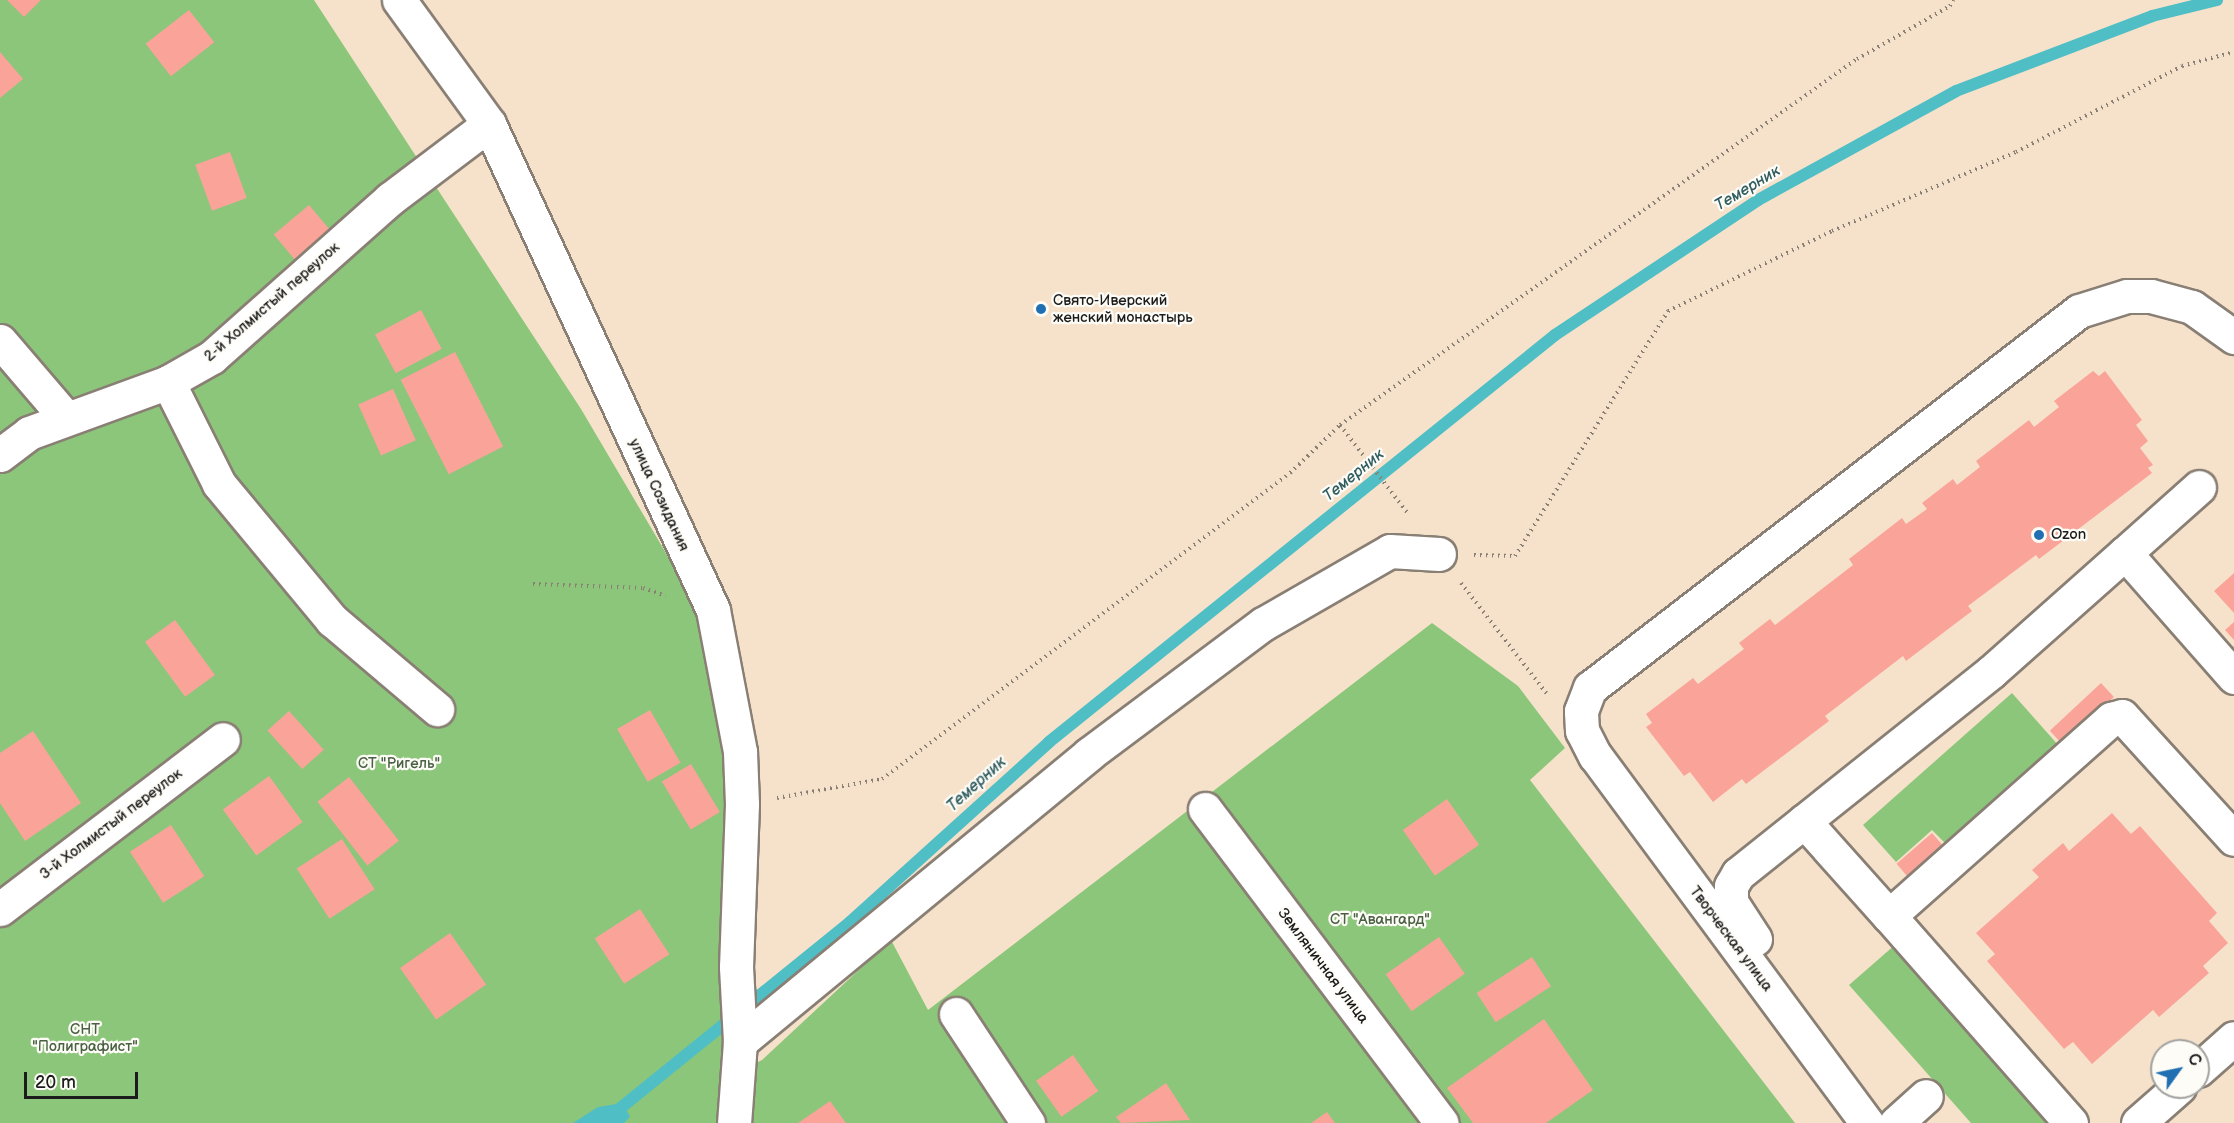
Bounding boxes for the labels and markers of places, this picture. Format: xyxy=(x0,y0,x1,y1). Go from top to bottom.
place label: Свято-Иверский женский монастырь xyxy=(1053,291,1193,326)
marker: Свято-Иверский женский монастырь xyxy=(1034,302,1048,316)
place label: Ozon xyxy=(2051,526,2086,544)
marker: Ozon xyxy=(2032,528,2046,542)

